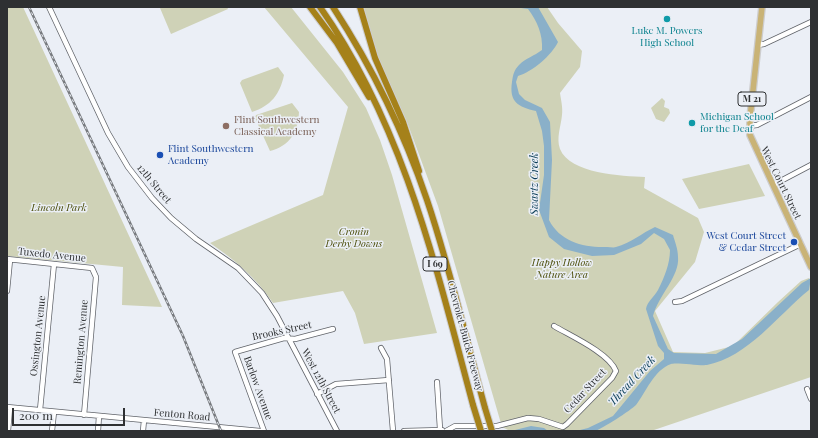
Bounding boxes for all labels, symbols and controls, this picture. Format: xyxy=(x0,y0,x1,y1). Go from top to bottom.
marker: Luke M. Powers High School xyxy=(662,14,672,24)
place label: Luke M. Powers High School xyxy=(632,25,702,48)
road number: M 21 xyxy=(738,92,766,106)
place label: Michigan School for the Deaf xyxy=(700,111,774,134)
place label: Flint Southwestern Classical Academy xyxy=(234,114,320,138)
marker: Michigan School for the Deaf xyxy=(687,118,697,128)
marker: Flint Southwestern Classical Academy xyxy=(221,121,231,131)
place label: Flint Southwestern Academy xyxy=(168,143,254,166)
street label: West Court Street xyxy=(758,145,804,221)
marker: Flint Southwestern Academy xyxy=(155,150,165,160)
water label: Swartz Creek xyxy=(528,153,542,215)
street label: 12th Street xyxy=(134,162,174,206)
park label: Lincoln Park xyxy=(31,202,87,214)
park label: Cronin Derby Downs xyxy=(326,226,382,250)
place label: West Court Street & Cedar Street xyxy=(707,230,786,254)
marker: West Court Street & Cedar Street xyxy=(789,237,799,247)
street label: Tuxedo Avenue xyxy=(17,245,87,265)
road number: I 69 xyxy=(423,257,447,271)
park label: Happy Hollow Nature Area xyxy=(532,257,592,280)
street label: Chevrolet-Buick Freeway xyxy=(444,279,486,393)
street label: Ossington Avenue xyxy=(28,295,48,377)
street label: Remington Avenue xyxy=(71,299,91,385)
street label: Brooks Street xyxy=(251,319,313,343)
street label: West 12th Street xyxy=(299,347,343,415)
water label: Thread Creek xyxy=(606,353,658,409)
street label: Barlow Avenue xyxy=(241,355,275,421)
street label: Cedar Street xyxy=(561,366,609,416)
scale bar xyxy=(14,400,127,426)
text: 200 m xyxy=(19,407,53,423)
street label: Fenton Road xyxy=(153,407,211,423)

